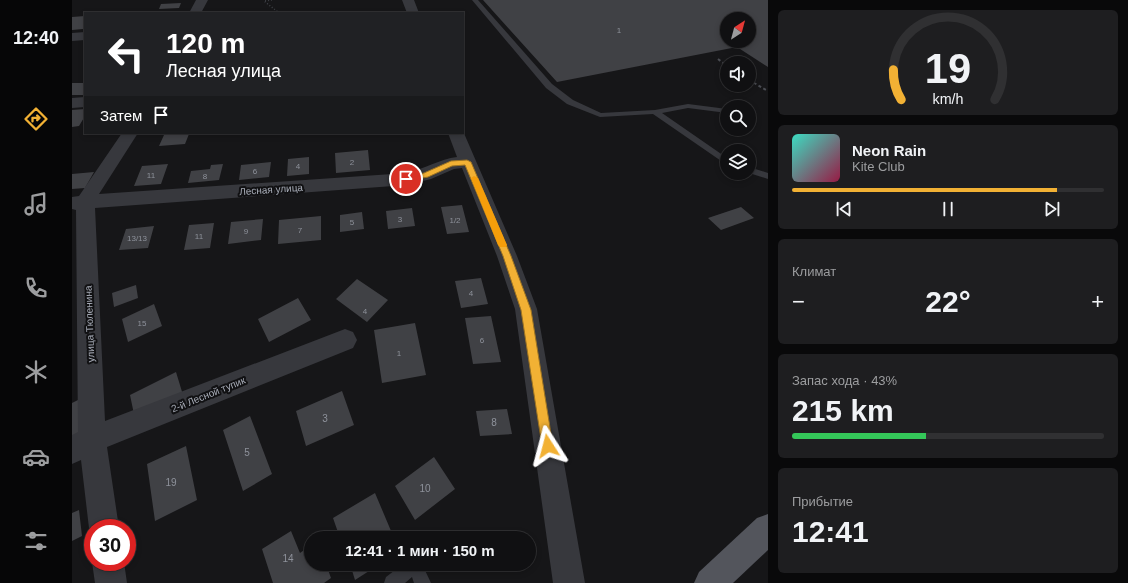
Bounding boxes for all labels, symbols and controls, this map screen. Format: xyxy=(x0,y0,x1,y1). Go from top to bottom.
north arrow xyxy=(720,12,756,48)
map controls xyxy=(720,12,756,180)
house number: 1 xyxy=(617,26,622,35)
text: 12:40 xyxy=(13,28,59,48)
icon: left xyxy=(100,28,152,80)
text: 120 m xyxy=(166,28,245,59)
text: 19 xyxy=(925,45,971,92)
button: sound xyxy=(720,56,756,92)
text: Лесная улица xyxy=(166,61,281,81)
text: km/h xyxy=(933,91,964,107)
button: search xyxy=(720,100,756,136)
icon: arrive xyxy=(150,104,172,126)
icon: directions xyxy=(22,105,50,133)
text: Затем xyxy=(100,107,142,124)
text: Neon Rain xyxy=(852,142,926,159)
button: layers xyxy=(720,144,756,180)
house number: 2 xyxy=(350,158,355,167)
text: Kite Club xyxy=(852,159,905,174)
house number: 4 xyxy=(296,162,301,171)
pin xyxy=(389,162,423,196)
house number: 6 xyxy=(253,167,258,176)
icon: arrive xyxy=(395,168,417,190)
house number: 11 xyxy=(147,171,156,180)
house number: 8 xyxy=(203,172,208,181)
street label: Лесная улица xyxy=(239,182,304,197)
icon: music xyxy=(22,190,50,218)
icon: previous xyxy=(833,198,855,220)
icon: pause xyxy=(937,198,959,220)
icon: next xyxy=(1041,198,1063,220)
house number: 3 xyxy=(398,215,403,224)
house number: 1/2 xyxy=(449,216,461,225)
house number: 5 xyxy=(350,218,355,227)
house number: 7 xyxy=(298,226,303,235)
house number: 9 xyxy=(244,227,249,236)
house number: 11 xyxy=(195,232,204,241)
house number: 13/13 xyxy=(127,234,148,243)
text: Климат xyxy=(792,264,836,279)
icon: phone xyxy=(22,274,50,302)
street label: улица Тюленина xyxy=(83,285,96,363)
text: 22° xyxy=(925,285,971,318)
house number: 4 xyxy=(469,289,474,298)
text: − xyxy=(792,289,805,314)
text: + xyxy=(1091,289,1104,314)
house number: 4 xyxy=(363,307,368,316)
house number: 15 xyxy=(138,319,147,328)
house number: 6 xyxy=(480,336,485,345)
house number: 1 xyxy=(397,349,402,358)
icon: climate xyxy=(22,358,50,386)
text: Запас хода · 43% xyxy=(792,373,897,388)
street label: 2-й Лесной тупик xyxy=(170,374,247,414)
text: 215 km xyxy=(792,394,894,427)
house number: 3 xyxy=(322,413,328,424)
house number: 8 xyxy=(491,417,497,428)
position arrow xyxy=(527,425,569,467)
icon: car xyxy=(22,443,50,471)
house number: 5 xyxy=(244,447,250,458)
house number: 19 xyxy=(165,477,177,488)
house number: 10 xyxy=(419,483,431,494)
text: Прибытие xyxy=(792,494,853,509)
text: 12:41 xyxy=(792,515,869,548)
speed limit sign: 30 xyxy=(84,519,136,571)
icon: filters xyxy=(22,527,50,555)
text: 12:41 · 1 мин · 150 m xyxy=(345,542,495,559)
house number: 14 xyxy=(282,553,294,564)

